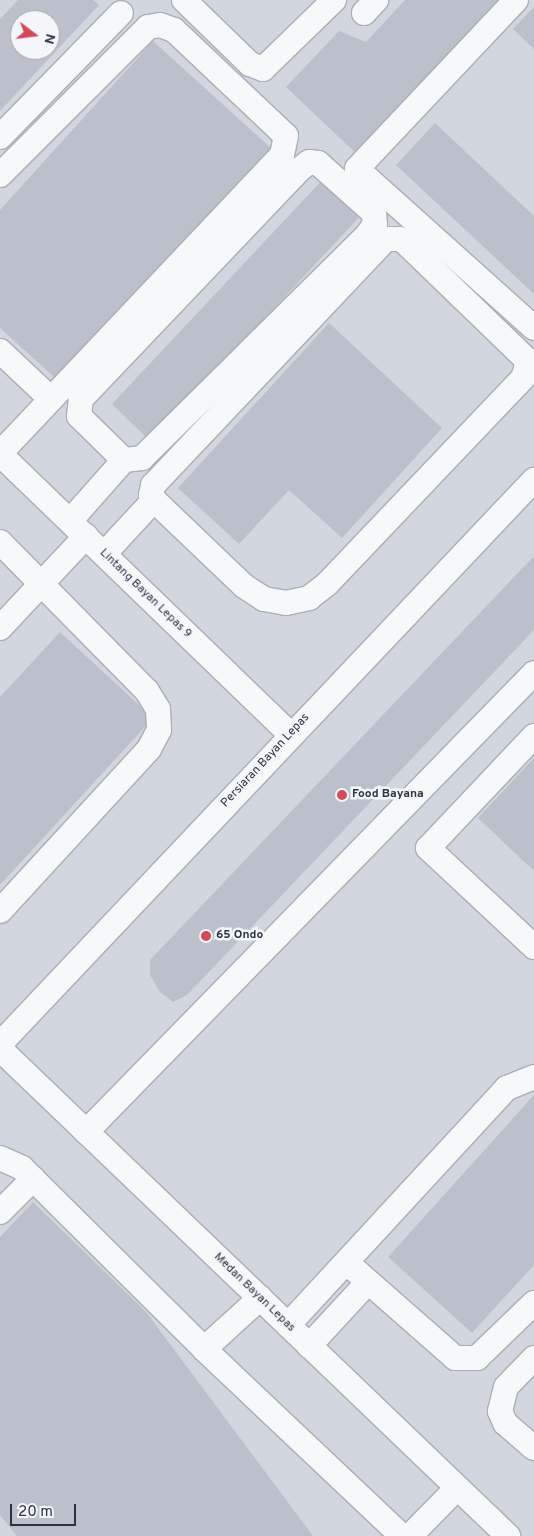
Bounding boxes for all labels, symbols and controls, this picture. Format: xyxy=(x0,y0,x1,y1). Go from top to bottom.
north arrow xyxy=(10,10,60,60)
text: N xyxy=(39,32,59,46)
street label: Lintang Bayan Lepas 9 xyxy=(96,546,194,642)
street label: Persiaran Bayan Lepas xyxy=(219,711,313,811)
place label: Food Bayana xyxy=(352,788,424,802)
marker: Food Bayana xyxy=(336,789,348,801)
place label: 65 Ondo xyxy=(216,929,263,943)
marker: 65 Ondo xyxy=(200,930,212,942)
street label: Medan Bayan Lepas xyxy=(210,1250,298,1336)
scale bar xyxy=(12,1494,79,1526)
text: 20 m xyxy=(18,1503,53,1522)

